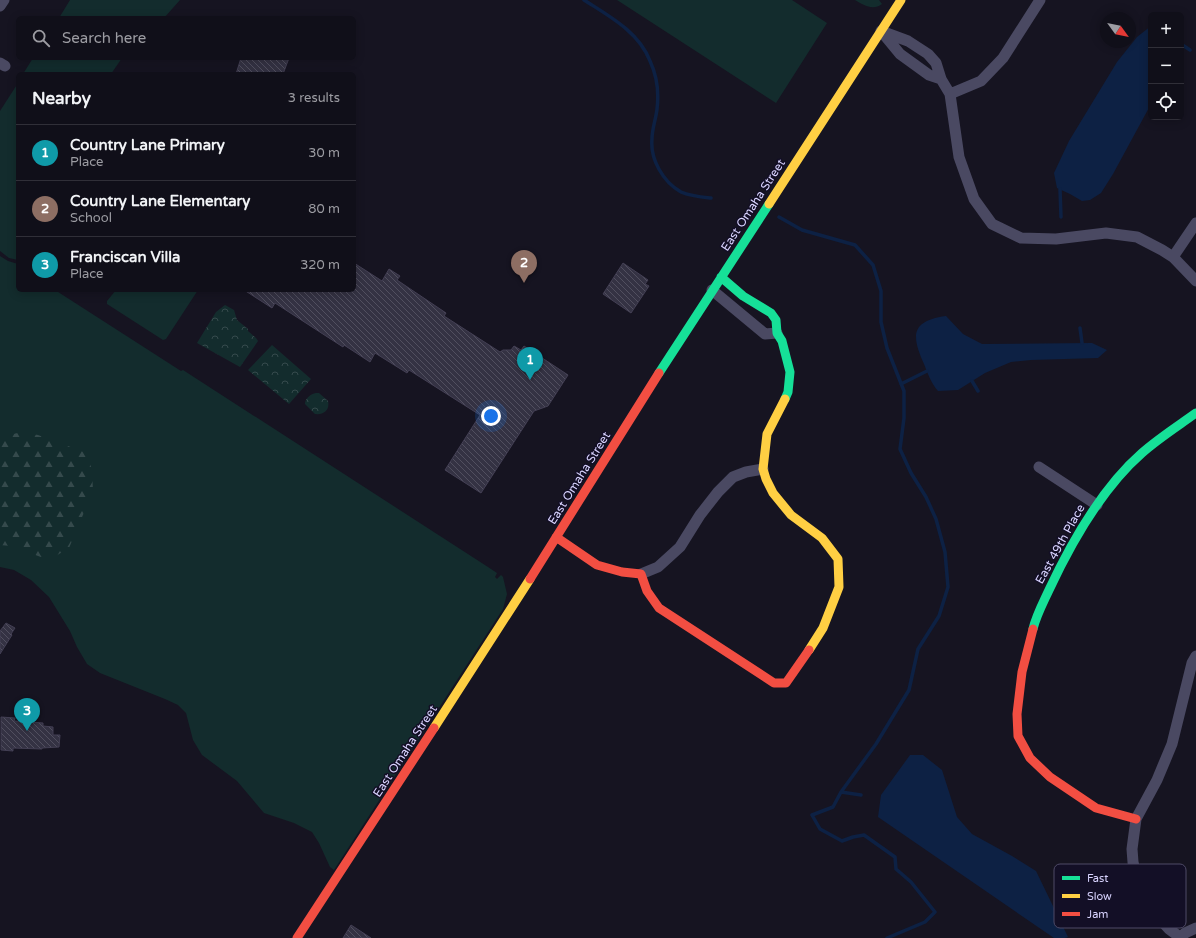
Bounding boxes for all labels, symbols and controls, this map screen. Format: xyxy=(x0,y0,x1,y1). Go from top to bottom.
north arrow xyxy=(1100,12,1136,48)
map controls xyxy=(1148,12,1184,120)
button: + xyxy=(1148,12,1184,48)
search box xyxy=(16,16,356,60)
icon: search xyxy=(30,27,52,49)
text: Search here xyxy=(62,29,146,47)
button: − xyxy=(1148,48,1184,84)
button: locate xyxy=(1148,84,1184,120)
text: Nearby xyxy=(32,88,91,109)
text: 3 results xyxy=(288,90,340,106)
text: Country Lane Primary xyxy=(70,136,225,154)
text: 1 xyxy=(41,145,49,161)
text: 30 m xyxy=(308,145,340,161)
text: Place xyxy=(70,154,103,170)
street label: East Omaha Street xyxy=(718,156,788,254)
text: Country Lane Elementary xyxy=(70,192,250,210)
text: 2 xyxy=(41,201,49,217)
text: 80 m xyxy=(308,201,340,217)
text: School xyxy=(70,210,112,226)
text: Franciscan Villa xyxy=(70,248,180,266)
pin: 2 xyxy=(511,250,537,283)
text: 3 xyxy=(41,257,49,273)
text: 320 m xyxy=(300,257,340,273)
text: Place xyxy=(70,266,103,282)
pin: 1 xyxy=(517,347,543,380)
your location xyxy=(481,406,501,426)
street label: East Omaha Street xyxy=(545,429,613,527)
street label: East 49th Place xyxy=(1032,502,1088,586)
pin: 3 xyxy=(14,698,40,731)
street label: East Omaha Street xyxy=(370,702,440,800)
legend xyxy=(1054,864,1186,928)
text: Fast xyxy=(1087,872,1108,885)
text: Slow xyxy=(1087,890,1112,903)
text: Jam xyxy=(1087,908,1108,921)

